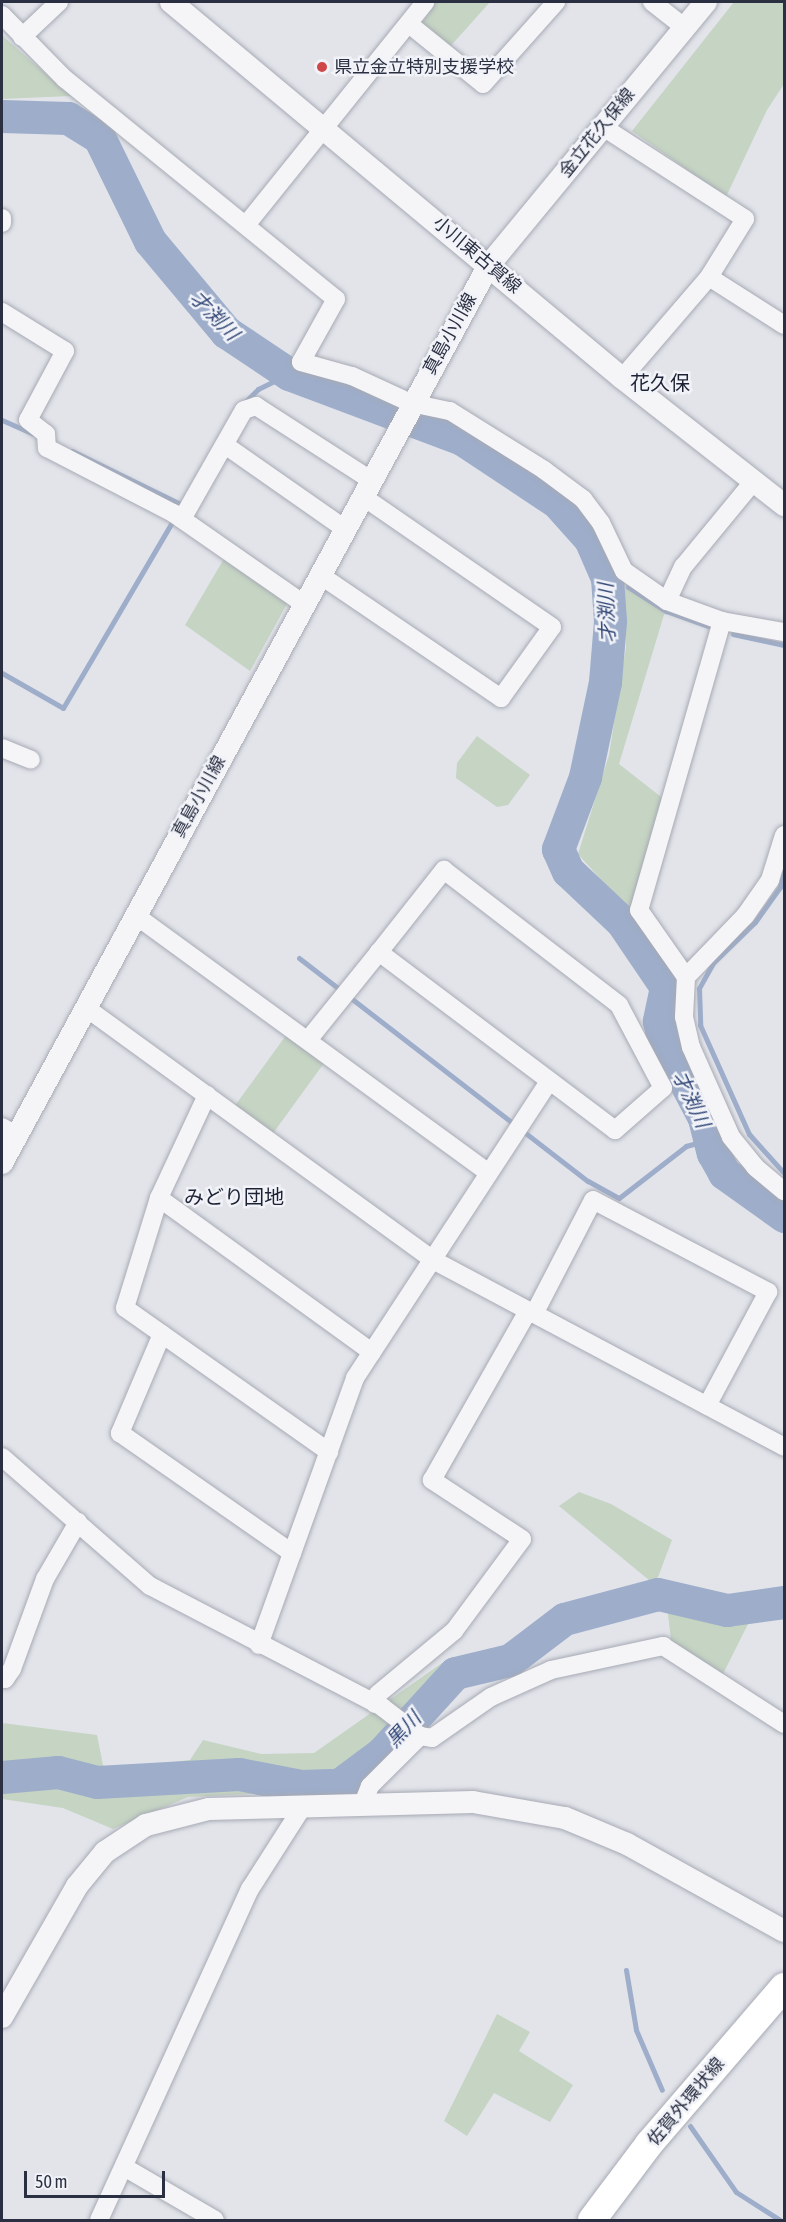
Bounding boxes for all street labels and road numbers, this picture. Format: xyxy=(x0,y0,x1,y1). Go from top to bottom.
street label: 金立花久保線 xyxy=(555,84,639,182)
street label: 小川東古賀線 xyxy=(429,212,525,298)
street label: 真島小川線 xyxy=(419,289,481,379)
street label: 真島小川線 xyxy=(168,752,230,842)
street label: 佐賀外環状線 xyxy=(643,2054,729,2150)

